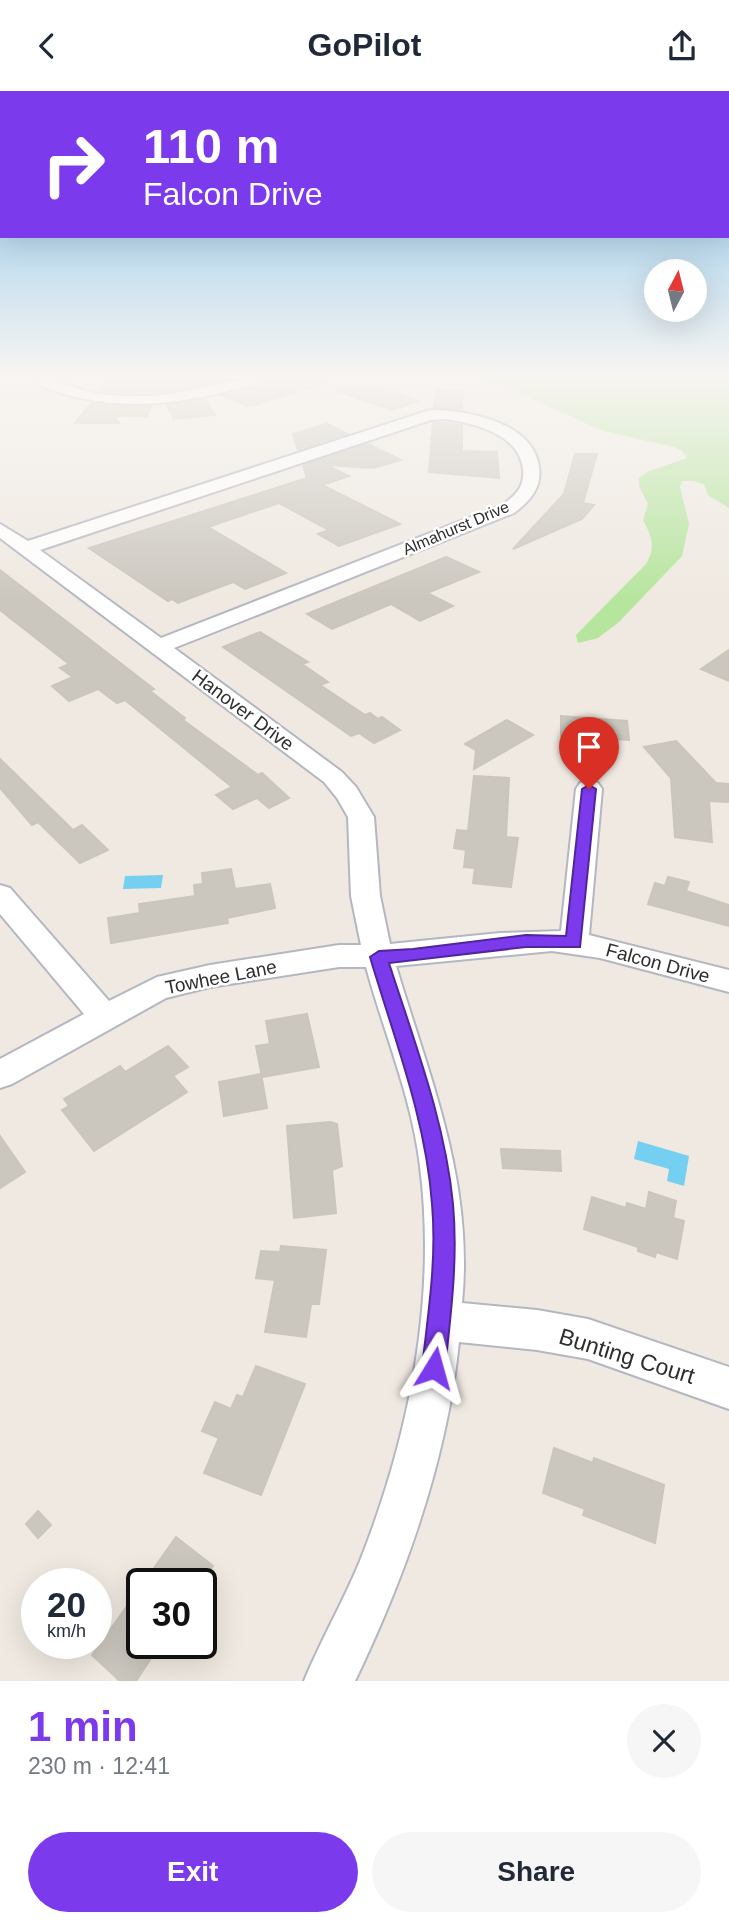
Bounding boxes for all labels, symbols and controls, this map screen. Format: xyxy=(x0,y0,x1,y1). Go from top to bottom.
icon: back xyxy=(28,27,66,65)
text: GoPilot xyxy=(308,27,421,63)
icon: share xyxy=(663,27,701,65)
icon: right xyxy=(28,119,119,210)
text: 110 m xyxy=(143,119,279,173)
text: Falcon Drive xyxy=(143,176,323,212)
north arrow xyxy=(644,259,707,322)
map controls xyxy=(644,259,707,322)
street label: Almahurst Drive xyxy=(400,498,512,558)
street label: Hanover Drive xyxy=(188,665,298,755)
pin xyxy=(559,717,619,789)
icon: arrive xyxy=(570,728,608,766)
street label: Falcon Drive xyxy=(604,939,712,987)
street label: Towhee Lane xyxy=(164,956,278,998)
street label: Bunting Court xyxy=(556,1323,699,1389)
position arrow xyxy=(397,1331,471,1405)
speed limit sign: 30 xyxy=(126,1568,217,1659)
text: 20 xyxy=(47,1585,86,1624)
text: km/h xyxy=(47,1621,86,1641)
text: 1 min xyxy=(28,1703,138,1750)
button: close xyxy=(627,1704,701,1778)
text: 230 m · 12:41 xyxy=(28,1753,170,1779)
button: Exit xyxy=(28,1832,358,1912)
button: Share xyxy=(372,1832,701,1912)

